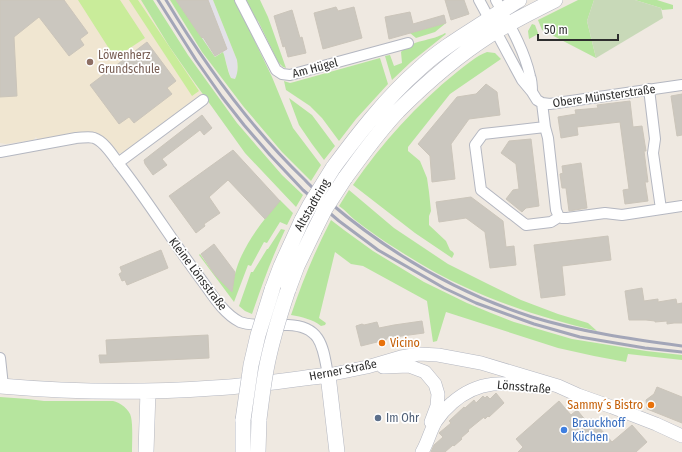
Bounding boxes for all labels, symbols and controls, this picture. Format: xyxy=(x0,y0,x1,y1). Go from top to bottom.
scale bar xyxy=(538,16,618,42)
text: 50 m xyxy=(544,23,568,37)
place label: Löwenherz Grundschule xyxy=(98,48,160,76)
street label: Am Hügel xyxy=(291,55,339,81)
marker: Löwenherz Grundschule xyxy=(85,57,95,67)
street label: Obere Münsterstraße xyxy=(552,82,656,110)
street label: Altstadtring xyxy=(291,176,333,234)
street label: Kleine Lönsstraße xyxy=(166,235,230,313)
place label: Vicino xyxy=(390,336,420,350)
marker: Vicino xyxy=(377,338,387,348)
street label: Herner Straße xyxy=(308,357,378,383)
street label: Lönsstraße xyxy=(497,378,551,396)
place label: Sammy´s Bistro xyxy=(567,398,643,412)
marker: Sammy´s Bistro xyxy=(646,400,656,410)
place label: Im Ohr xyxy=(386,411,420,425)
marker: Im Ohr xyxy=(373,413,383,423)
place label: Brauckhoff Küchen xyxy=(572,416,627,444)
marker: Brauckhoff Küchen xyxy=(559,425,569,435)

